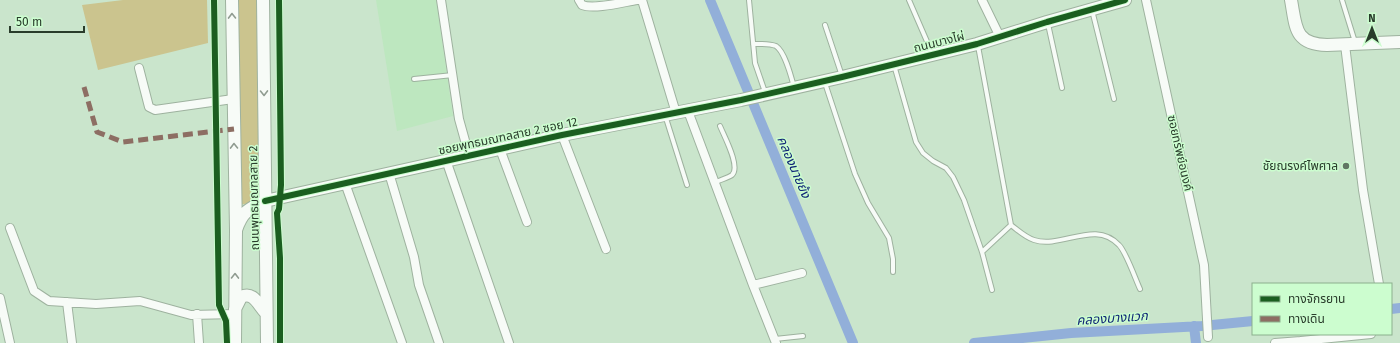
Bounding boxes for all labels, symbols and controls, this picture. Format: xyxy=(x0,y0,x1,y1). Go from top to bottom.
scale bar xyxy=(10,8,84,34)
north arrow xyxy=(1352,8,1392,48)
text: N xyxy=(1368,12,1376,25)
one-way arrow xyxy=(228,13,236,19)
text: 50 m xyxy=(16,15,42,29)
street label: ถนนบางไผ่ xyxy=(912,29,966,55)
one-way arrow xyxy=(260,90,268,96)
street label: ซอยพุทธมณฑลสาย 2 ซอย 12 xyxy=(437,114,579,158)
street label: ซอยทรัพย์อนงค์ xyxy=(1164,114,1196,192)
water label: คลองนายย้ง xyxy=(774,134,814,201)
one-way arrow xyxy=(230,143,238,149)
street label: ถนนพุทธมณฑลสาย 2 xyxy=(246,145,262,250)
place label: ชัยณรงค์ไพศาล xyxy=(1263,159,1338,173)
marker: ชัยณรงค์ไพศาล xyxy=(1341,161,1351,171)
one-way arrow xyxy=(231,273,239,279)
legend xyxy=(1252,283,1392,335)
text: ทางจักรยาน xyxy=(1288,292,1345,306)
water label: คลองบางแวก xyxy=(1076,308,1149,328)
text: ทางเดิน xyxy=(1288,312,1325,326)

